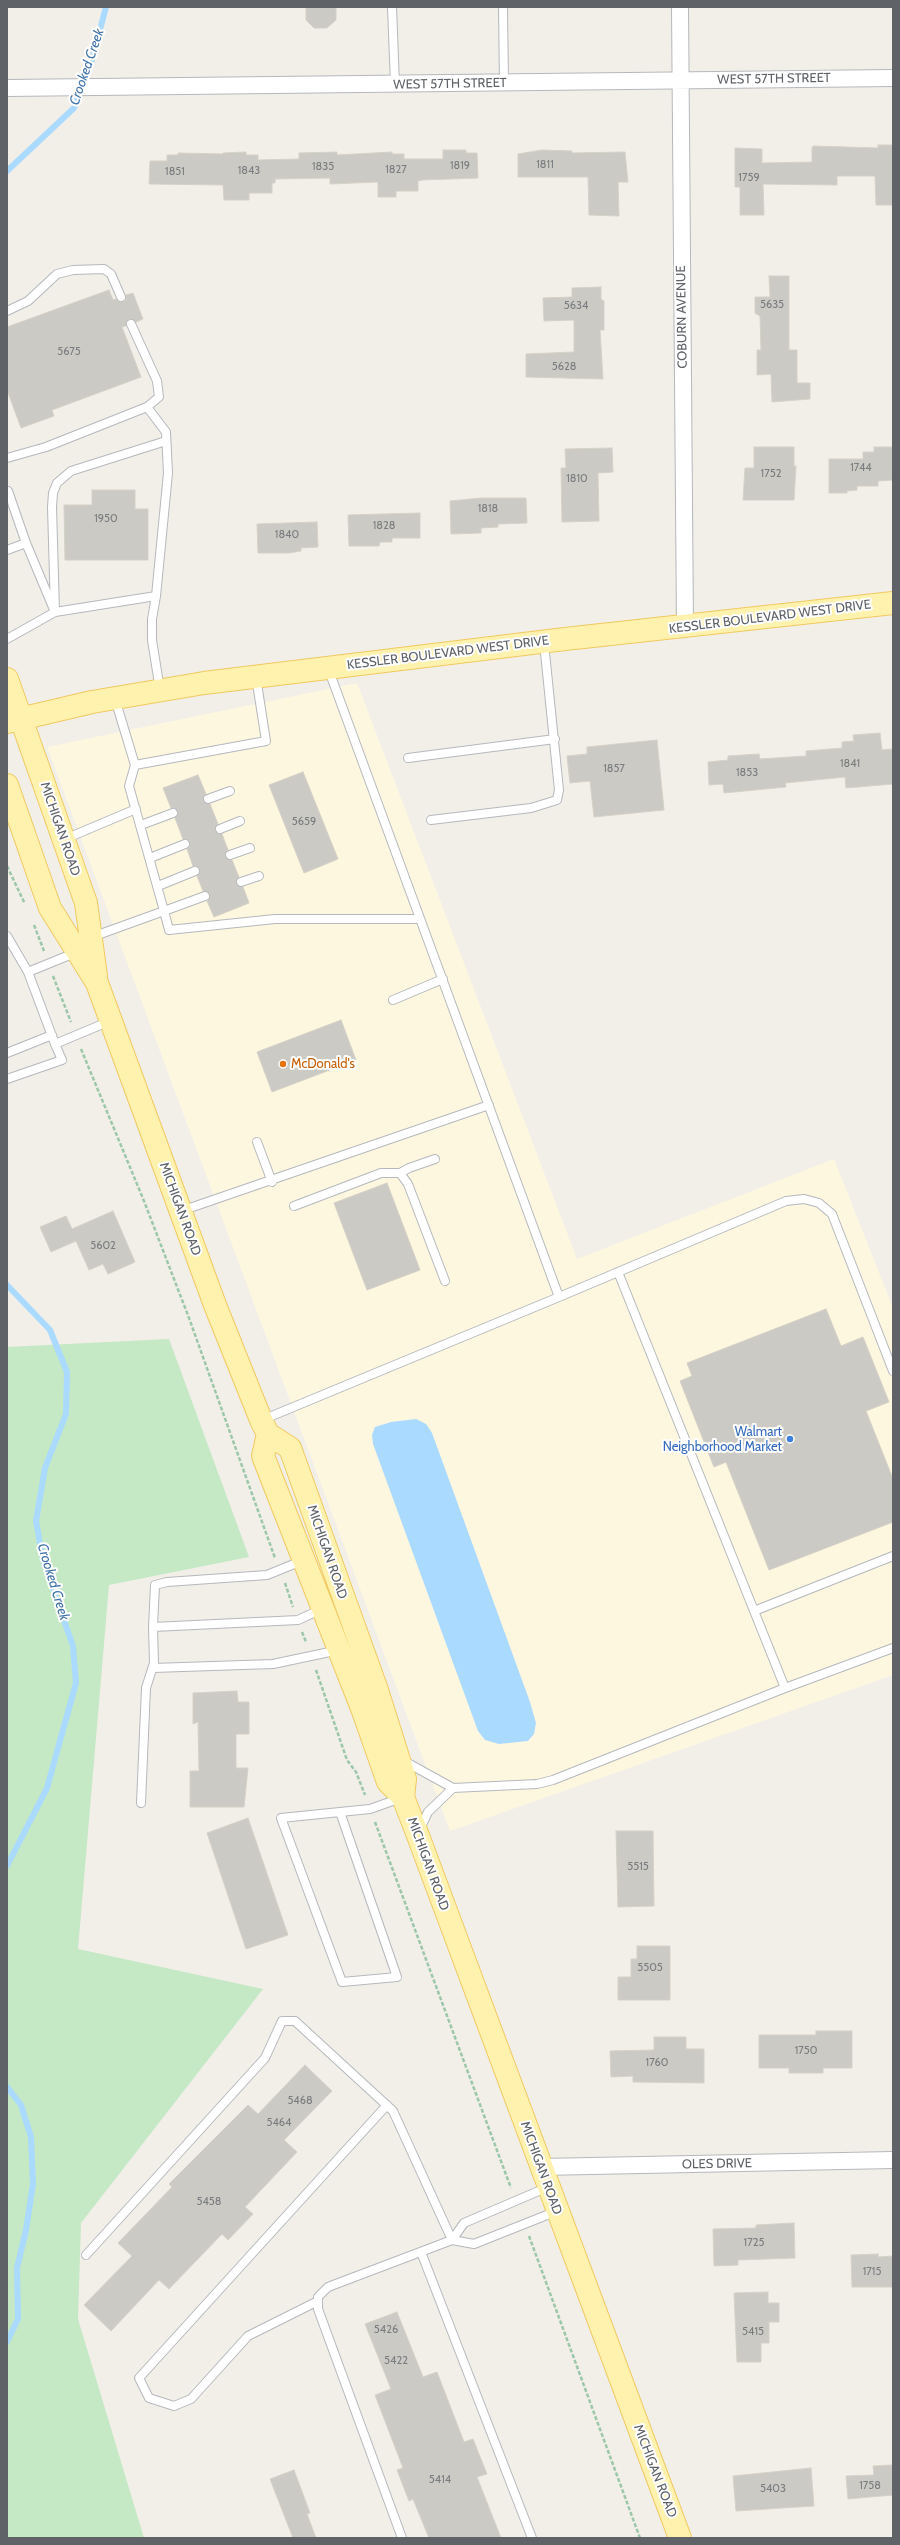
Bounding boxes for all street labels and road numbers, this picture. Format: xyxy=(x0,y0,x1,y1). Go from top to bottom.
street label: WEST 57TH STREET xyxy=(717,70,831,88)
street label: WEST 57TH STREET xyxy=(393,75,507,93)
street label: COBURN AVENUE xyxy=(673,265,691,369)
street label: KESSLER BOULEVARD WEST DRIVE xyxy=(668,597,872,637)
street label: KESSLER BOULEVARD WEST DRIVE xyxy=(346,633,550,673)
street label: MICHIGAN ROAD xyxy=(37,780,83,878)
street label: MICHIGAN ROAD xyxy=(156,1160,204,1258)
street label: MICHIGAN ROAD xyxy=(304,1503,350,1601)
street label: MICHIGAN ROAD xyxy=(404,1815,452,1913)
street label: MICHIGAN ROAD xyxy=(517,2119,565,2217)
street label: OLES DRIVE xyxy=(682,2156,752,2172)
street label: MICHIGAN ROAD xyxy=(630,2422,680,2520)

